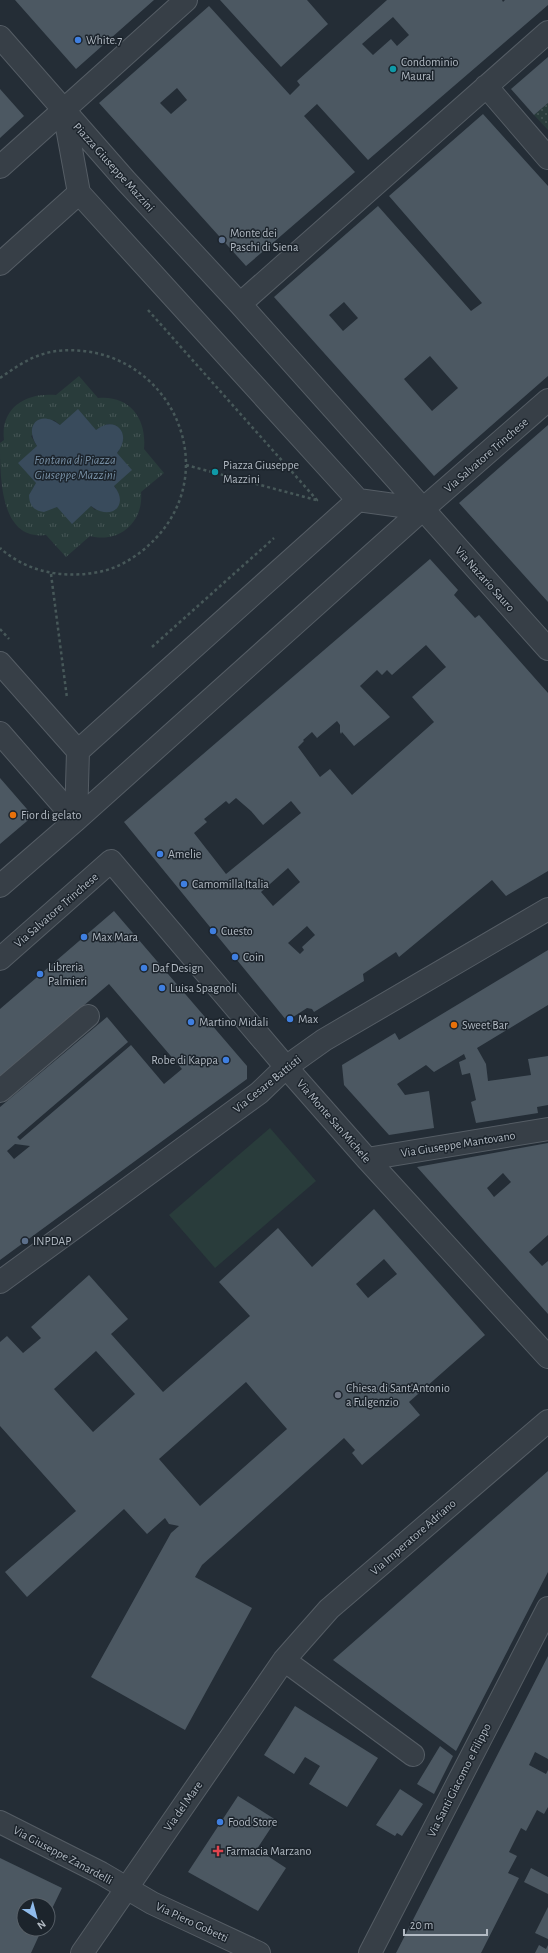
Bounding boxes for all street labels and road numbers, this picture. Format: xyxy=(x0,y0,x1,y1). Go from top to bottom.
street label: Piazza Giuseppe Mazzini xyxy=(71,120,157,214)
street label: Via Salvatore Trinchese xyxy=(442,415,530,495)
street label: Via Nazario Sauro xyxy=(453,544,517,614)
street label: Via Salvatore Trinchese xyxy=(12,870,100,950)
street label: Via Cesare Battisti xyxy=(231,1053,303,1115)
street label: Via Monte San Michele xyxy=(295,1077,373,1165)
street label: Via Giuseppe Mantovano xyxy=(400,1129,516,1159)
street label: Via Imperatore Adriano xyxy=(368,1497,458,1577)
street label: Via Santi Giacomo e Filippo xyxy=(425,1721,493,1839)
street label: Via del Mare xyxy=(161,1779,205,1833)
street label: Via Giuseppe Zanardelli xyxy=(11,1824,115,1886)
street label: Via Piero Gobetti xyxy=(154,1900,230,1944)

